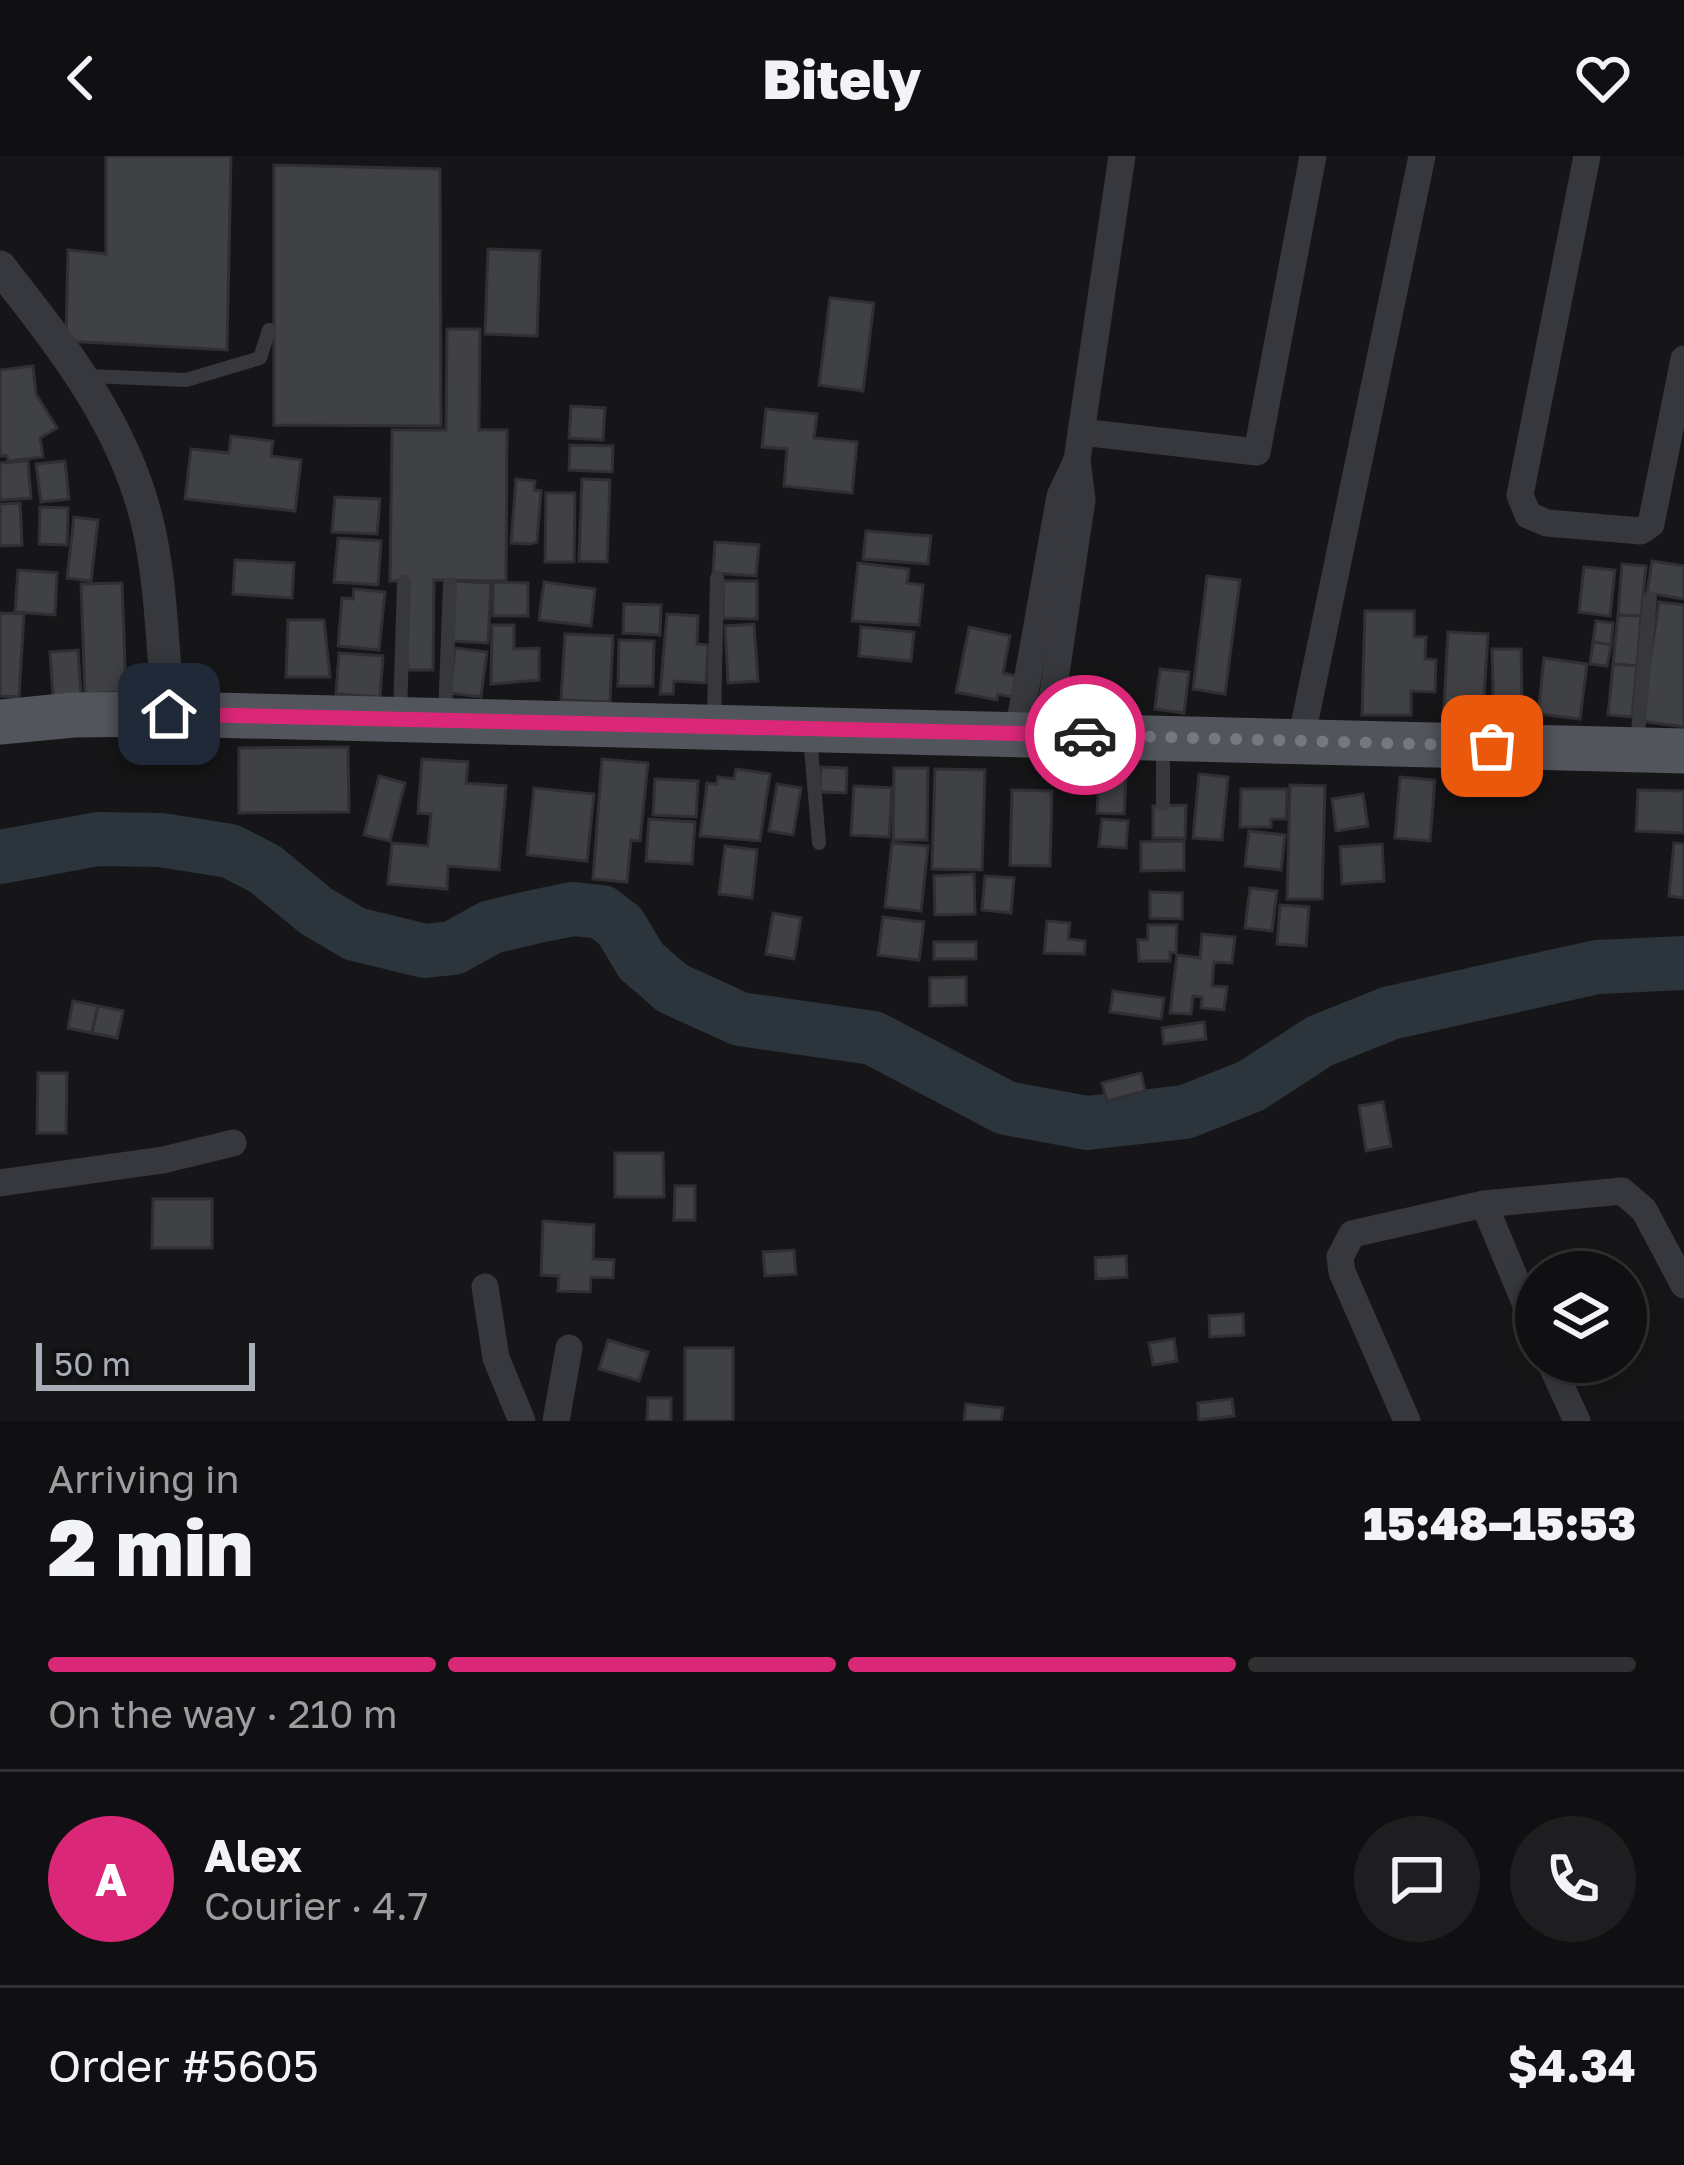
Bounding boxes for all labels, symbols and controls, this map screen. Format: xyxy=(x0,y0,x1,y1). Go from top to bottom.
icon: back xyxy=(48,45,114,111)
icon: heart xyxy=(1570,45,1636,111)
text: Bitely xyxy=(763,46,921,111)
pin xyxy=(118,663,220,765)
courier xyxy=(1025,675,1145,795)
icon: home xyxy=(136,681,202,747)
pin xyxy=(1441,695,1543,797)
icon: car xyxy=(1052,702,1118,768)
icon: bag xyxy=(1459,713,1525,779)
map controls xyxy=(1515,1251,1647,1383)
button: layers xyxy=(1515,1251,1647,1383)
scale bar xyxy=(36,1337,255,1390)
text: 50 m xyxy=(54,1344,131,1383)
text: Arriving in xyxy=(48,1455,239,1502)
text: 15:48–15:53 xyxy=(1363,1496,1636,1550)
text: 2 min xyxy=(48,1500,253,1593)
text: On the way · 210 m xyxy=(48,1690,398,1737)
button: chat xyxy=(1354,1816,1480,1942)
button: phone xyxy=(1510,1816,1636,1942)
text: Alex xyxy=(204,1828,302,1882)
text: A xyxy=(95,1852,127,1906)
text: Courier · 4.7 xyxy=(204,1882,428,1929)
text: Order #5605 xyxy=(48,2038,319,2092)
text: $4.34 xyxy=(1508,2038,1636,2092)

